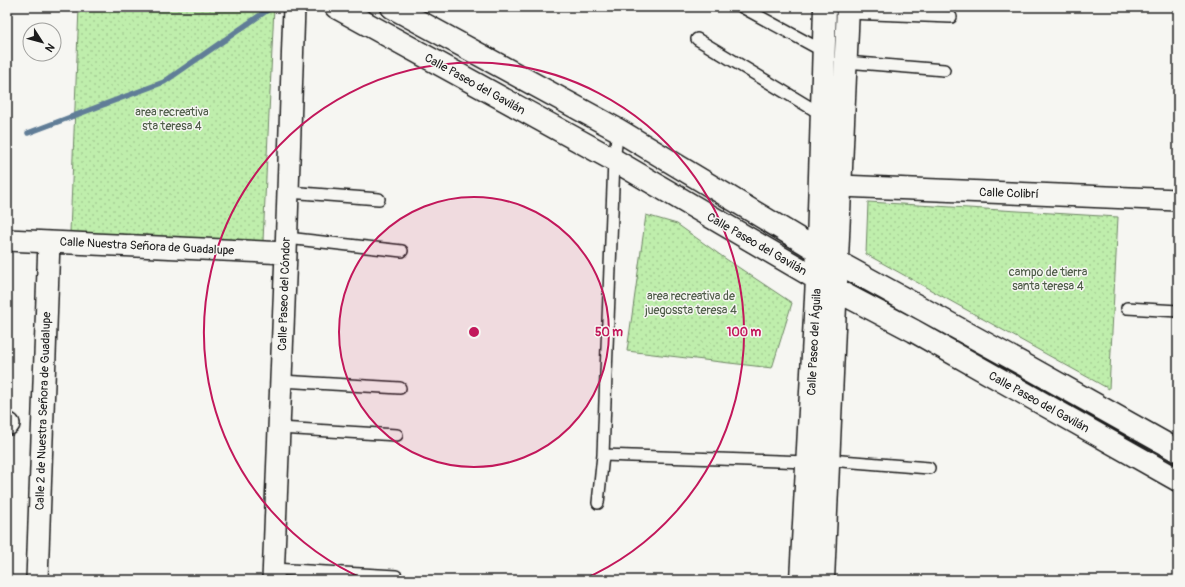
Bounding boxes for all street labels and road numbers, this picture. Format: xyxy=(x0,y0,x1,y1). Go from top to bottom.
street label: Calle Paseo del Gavilán xyxy=(422,50,528,118)
street label: Calle Colibrí xyxy=(979,185,1039,202)
street label: Calle Paseo del Gavilán xyxy=(704,210,810,279)
street label: Calle Nuestra Señora de Guadalupe xyxy=(59,234,235,259)
street label: Calle Paseo del Cóndor xyxy=(275,236,294,351)
street label: Calle Paseo del Águila xyxy=(803,288,825,396)
street label: Calle 2 de Nuestra Señora de Guadalupe xyxy=(33,311,54,510)
street label: Calle Paseo del Gavilán xyxy=(986,368,1092,436)

